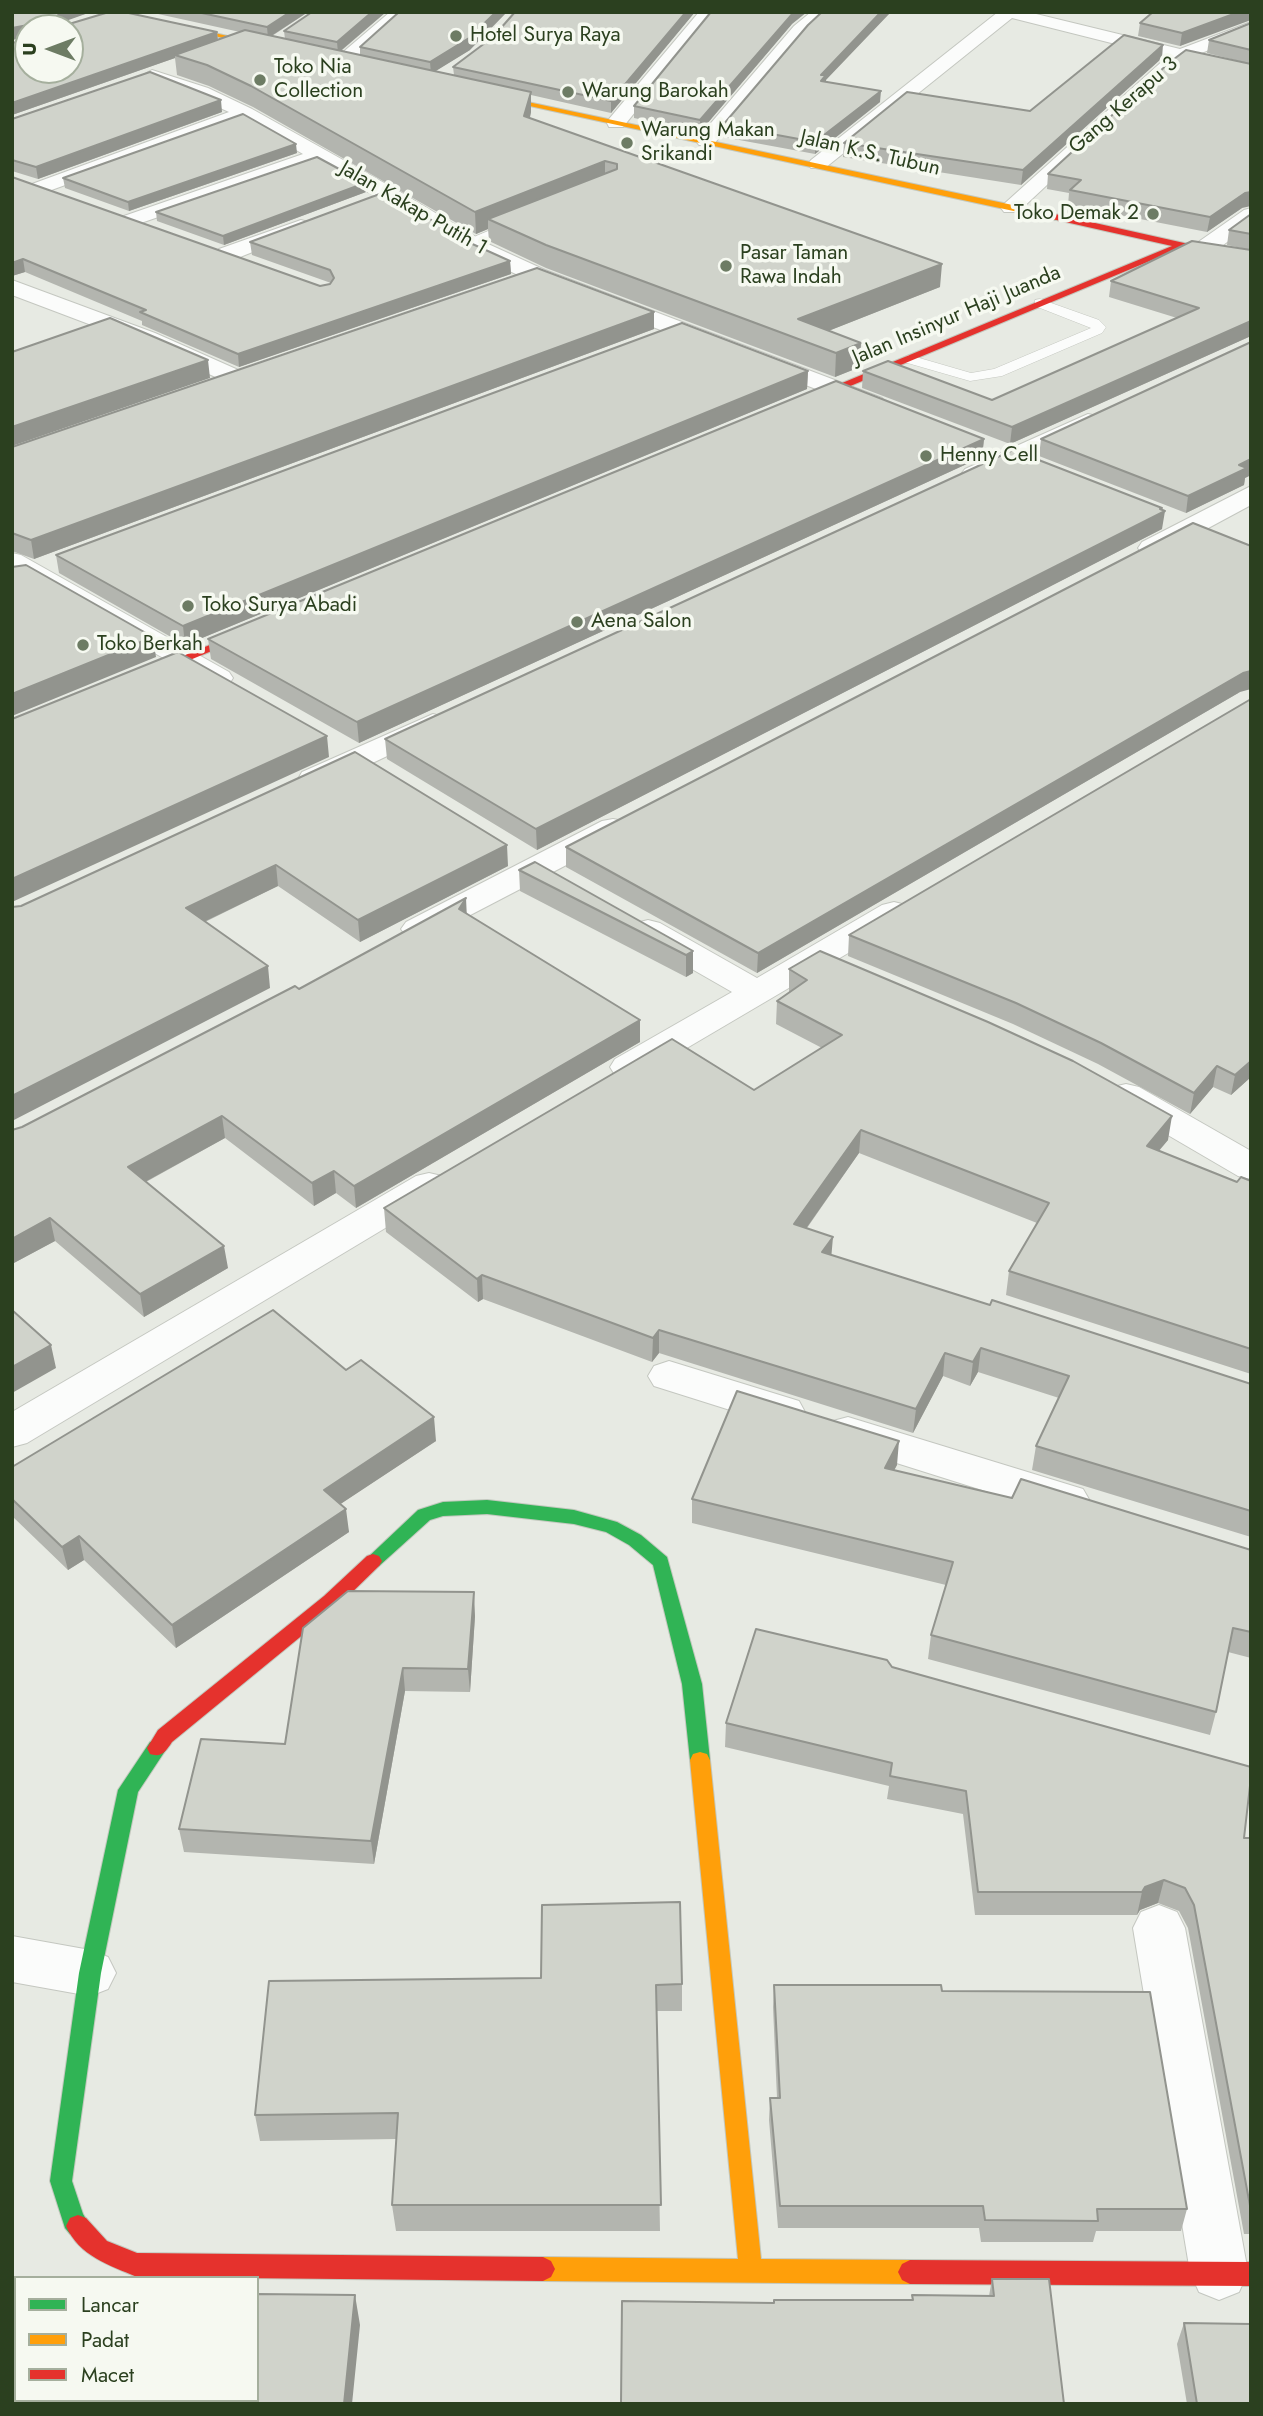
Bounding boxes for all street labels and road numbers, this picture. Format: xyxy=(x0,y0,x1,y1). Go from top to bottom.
street label: Gang Kerapu 3 xyxy=(1064,52,1184,160)
street label: Jalan K.S. Tubun xyxy=(798,126,942,182)
street label: Jalan Kakap Putih 1 xyxy=(335,156,491,262)
street label: Jalan Insinyur Haji Juanda xyxy=(849,261,1065,371)

